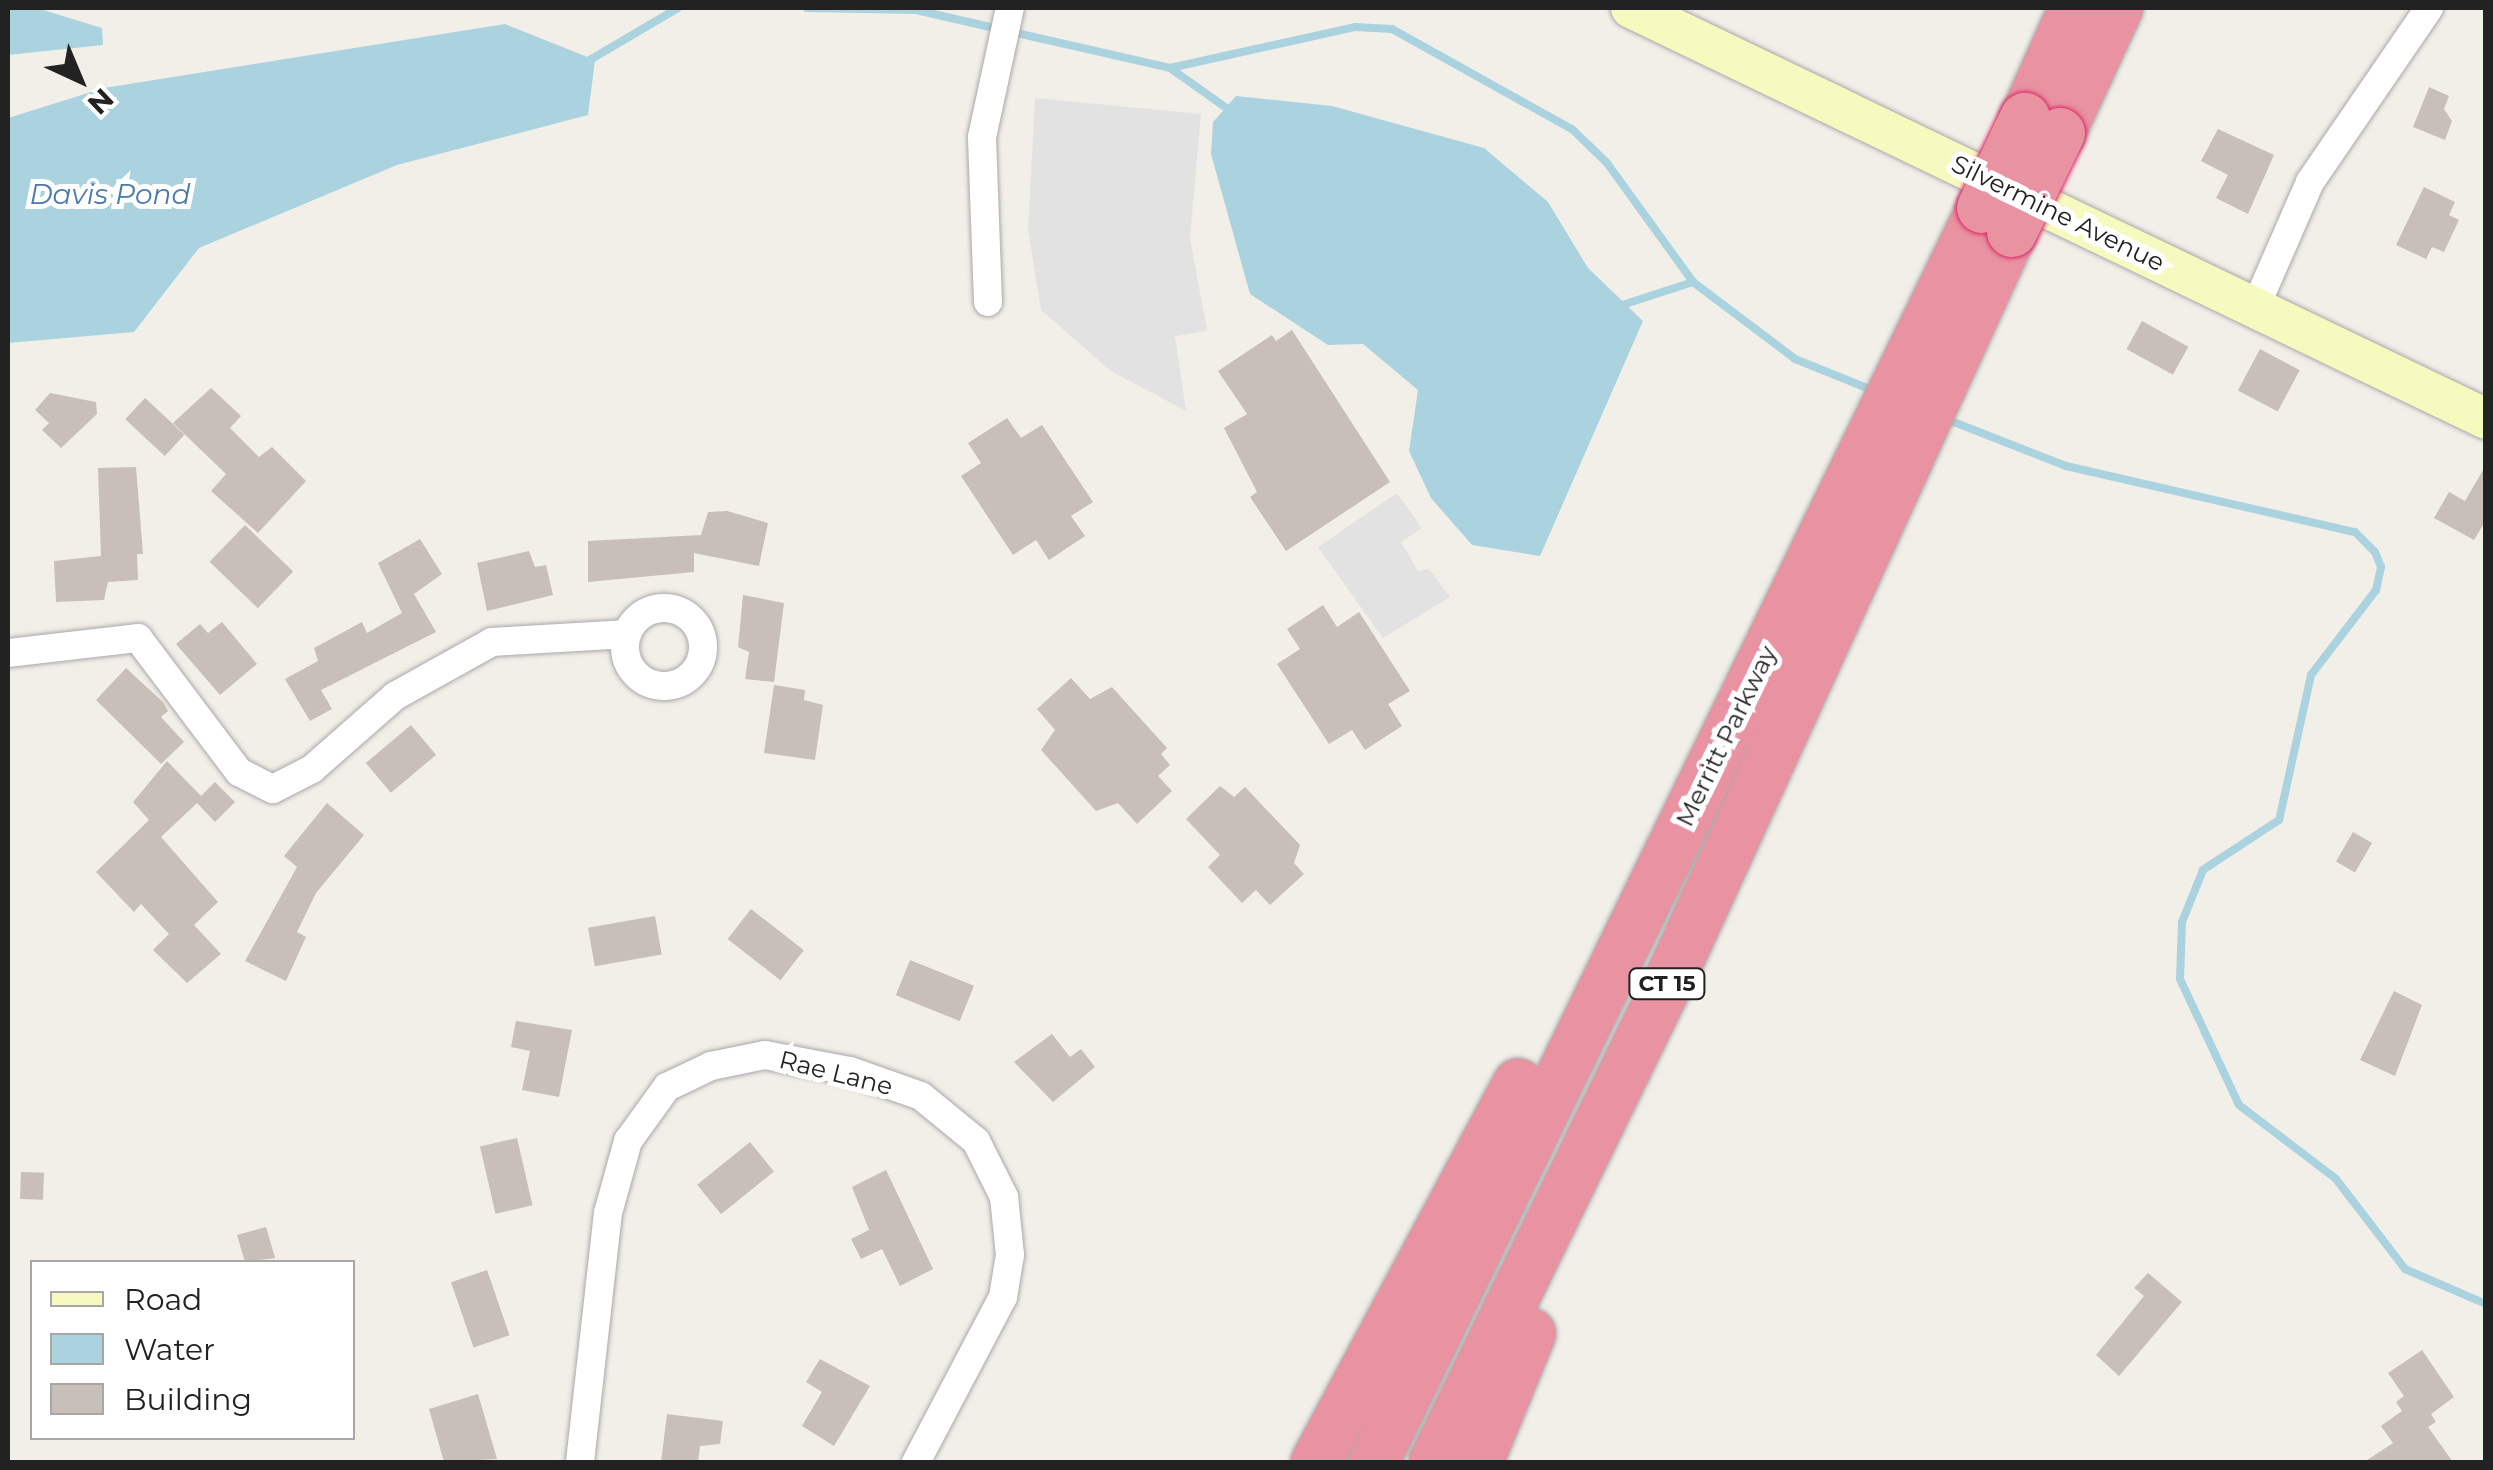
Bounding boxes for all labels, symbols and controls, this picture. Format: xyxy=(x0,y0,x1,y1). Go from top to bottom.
north arrow xyxy=(30,30,130,130)
text: N xyxy=(81,81,121,122)
street label: Silvermine Avenue xyxy=(1947,148,2169,278)
water label: Davis Pond xyxy=(29,177,191,211)
street label: Merritt Parkway xyxy=(1669,641,1783,831)
road number: CT 15 xyxy=(1627,967,1707,1001)
street label: Rae Lane xyxy=(776,1044,896,1102)
legend xyxy=(30,1260,355,1440)
text: Road xyxy=(124,1281,202,1318)
text: Water xyxy=(124,1331,215,1368)
text: Building xyxy=(124,1381,252,1418)

